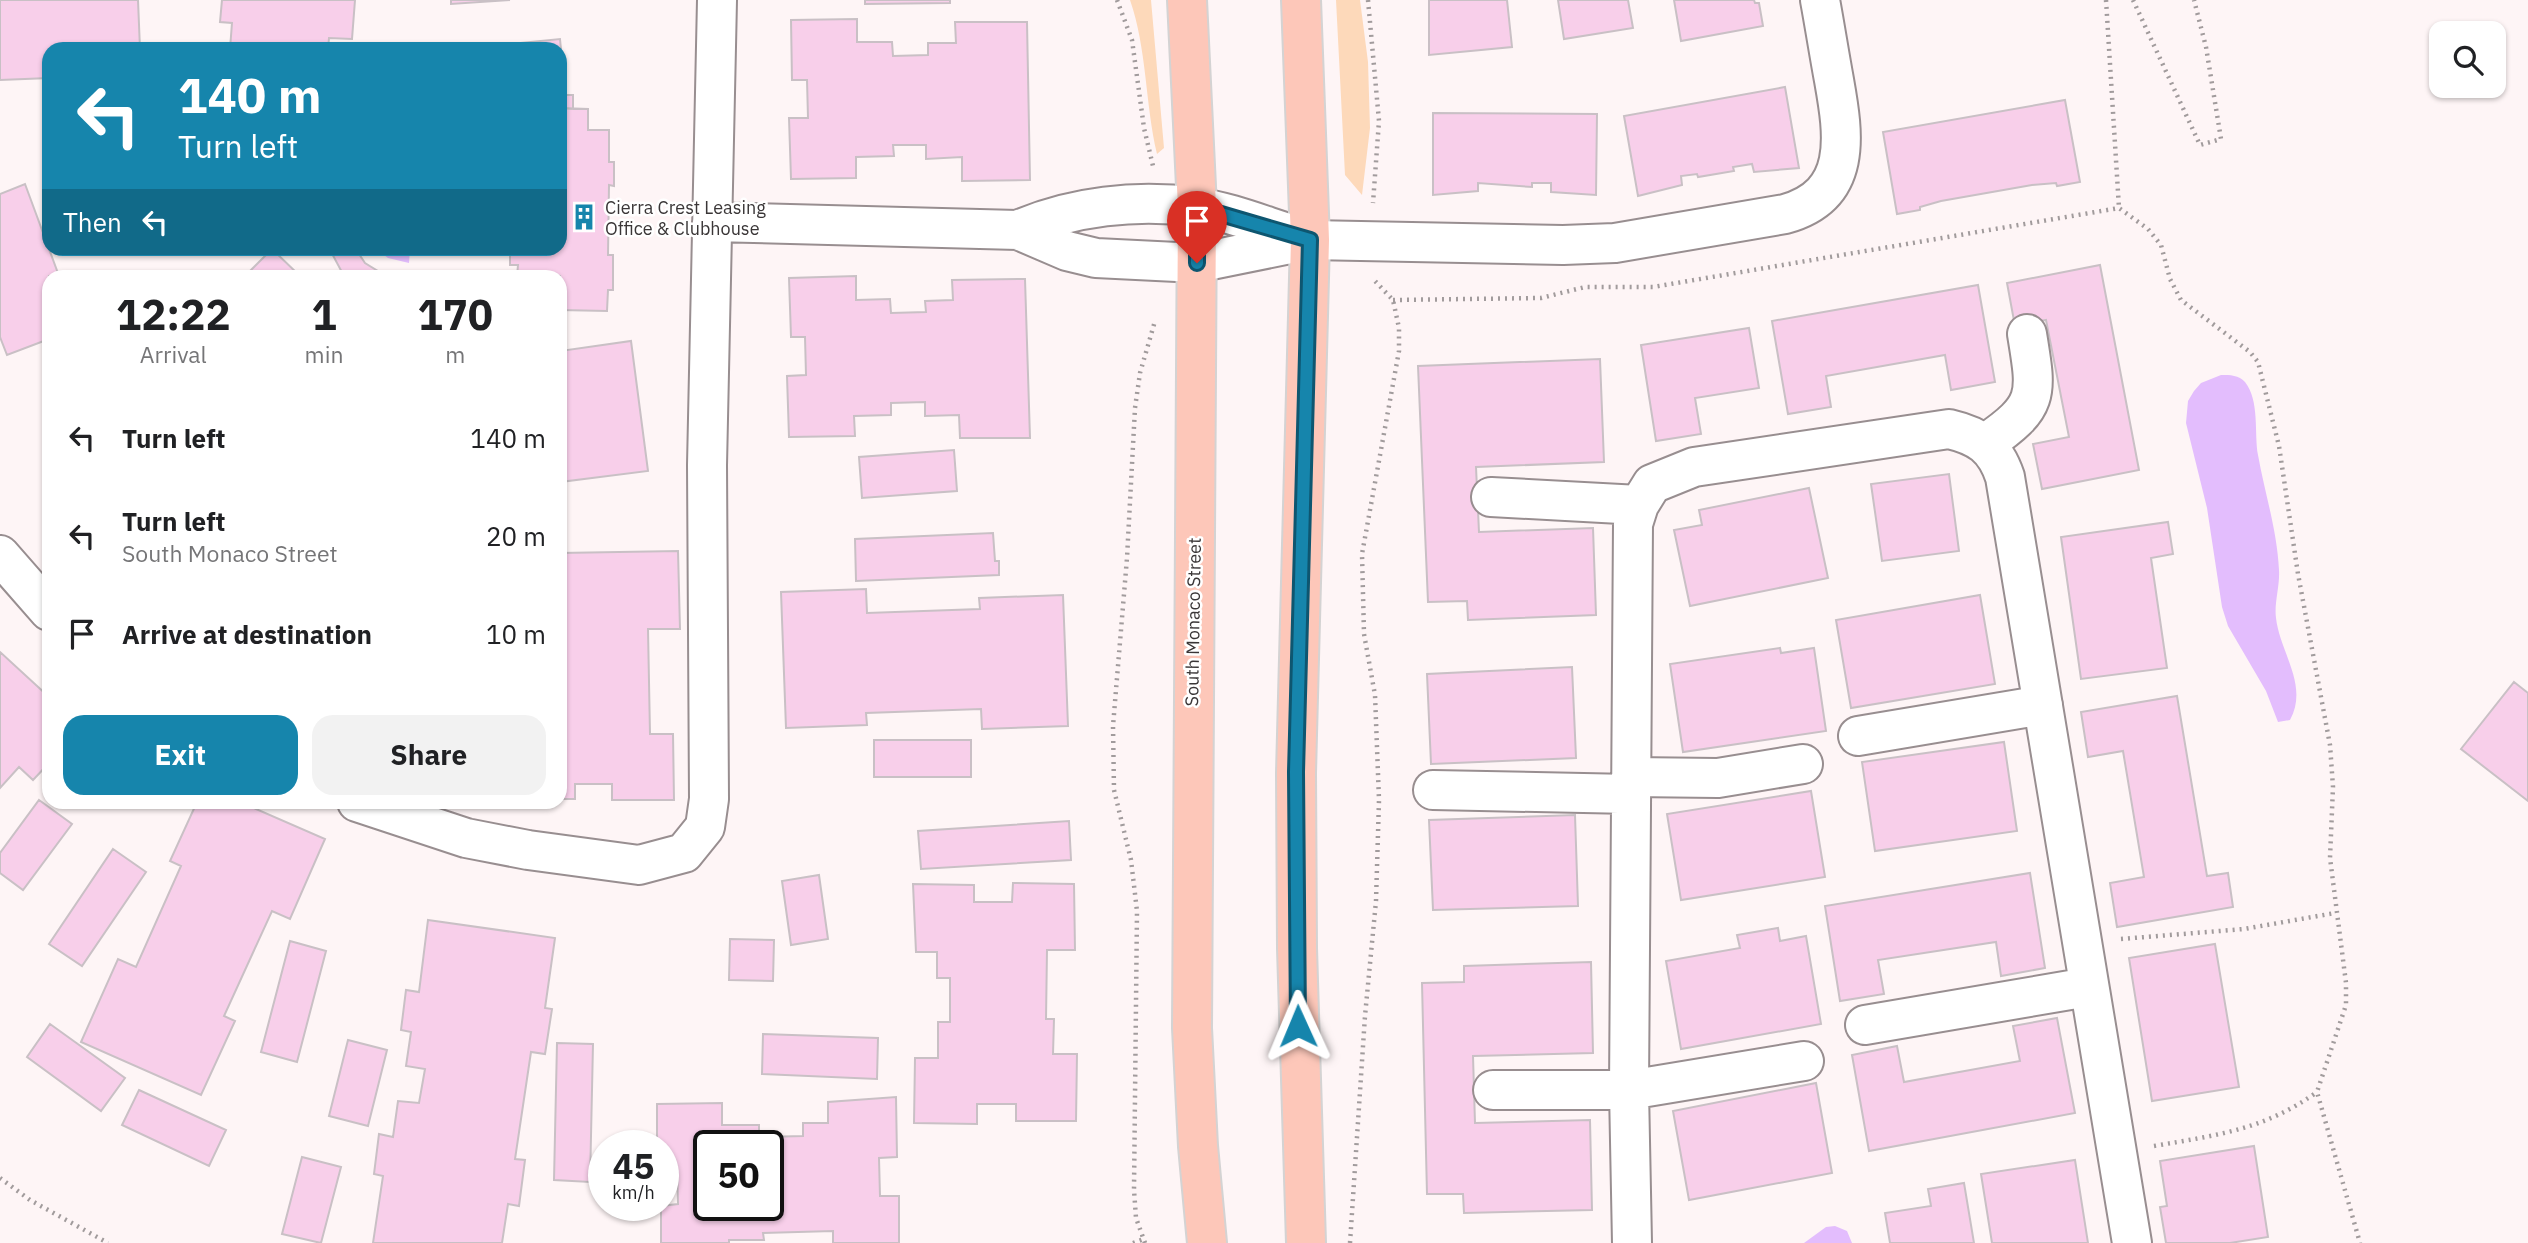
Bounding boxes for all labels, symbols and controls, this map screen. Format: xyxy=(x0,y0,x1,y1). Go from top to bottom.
map controls xyxy=(2429,21,2506,98)
button: search xyxy=(2429,21,2506,98)
text: 140 m xyxy=(178,63,322,126)
icon: left xyxy=(63,70,154,161)
text: Turn left xyxy=(178,125,298,167)
pin xyxy=(1167,191,1227,263)
place label: Cierra Crest Leasing Office & Clubhouse xyxy=(605,196,766,240)
building icon: Cierra Crest Leasing Office & Clubhouse xyxy=(569,202,599,232)
icon: arrive xyxy=(1178,202,1216,240)
icon: left xyxy=(136,203,174,241)
text: Then xyxy=(63,205,122,239)
text: 12:22 xyxy=(116,287,231,342)
text: 1 xyxy=(311,287,337,342)
text: 170 xyxy=(417,287,493,342)
text: Arrival xyxy=(140,339,207,369)
text: min xyxy=(305,339,343,369)
text: m xyxy=(445,339,465,369)
icon: left xyxy=(63,419,101,457)
text: Turn left xyxy=(122,421,225,455)
text: 140 m xyxy=(470,421,546,455)
text: Turn left xyxy=(122,504,225,538)
icon: left xyxy=(63,517,101,555)
text: 20 m xyxy=(486,519,546,553)
street label: South Monaco Street xyxy=(1180,537,1206,707)
text: South Monaco Street xyxy=(122,538,338,568)
icon: arrive xyxy=(63,615,101,653)
text: Arrive at destination xyxy=(122,617,372,651)
text: 10 m xyxy=(486,617,546,651)
button: Exit xyxy=(63,715,298,795)
button: Share xyxy=(312,715,546,795)
position arrow xyxy=(1261,989,1335,1063)
speed limit sign: 50 xyxy=(693,1130,784,1221)
text: 45 xyxy=(612,1143,655,1189)
text: km/h xyxy=(612,1181,655,1204)

